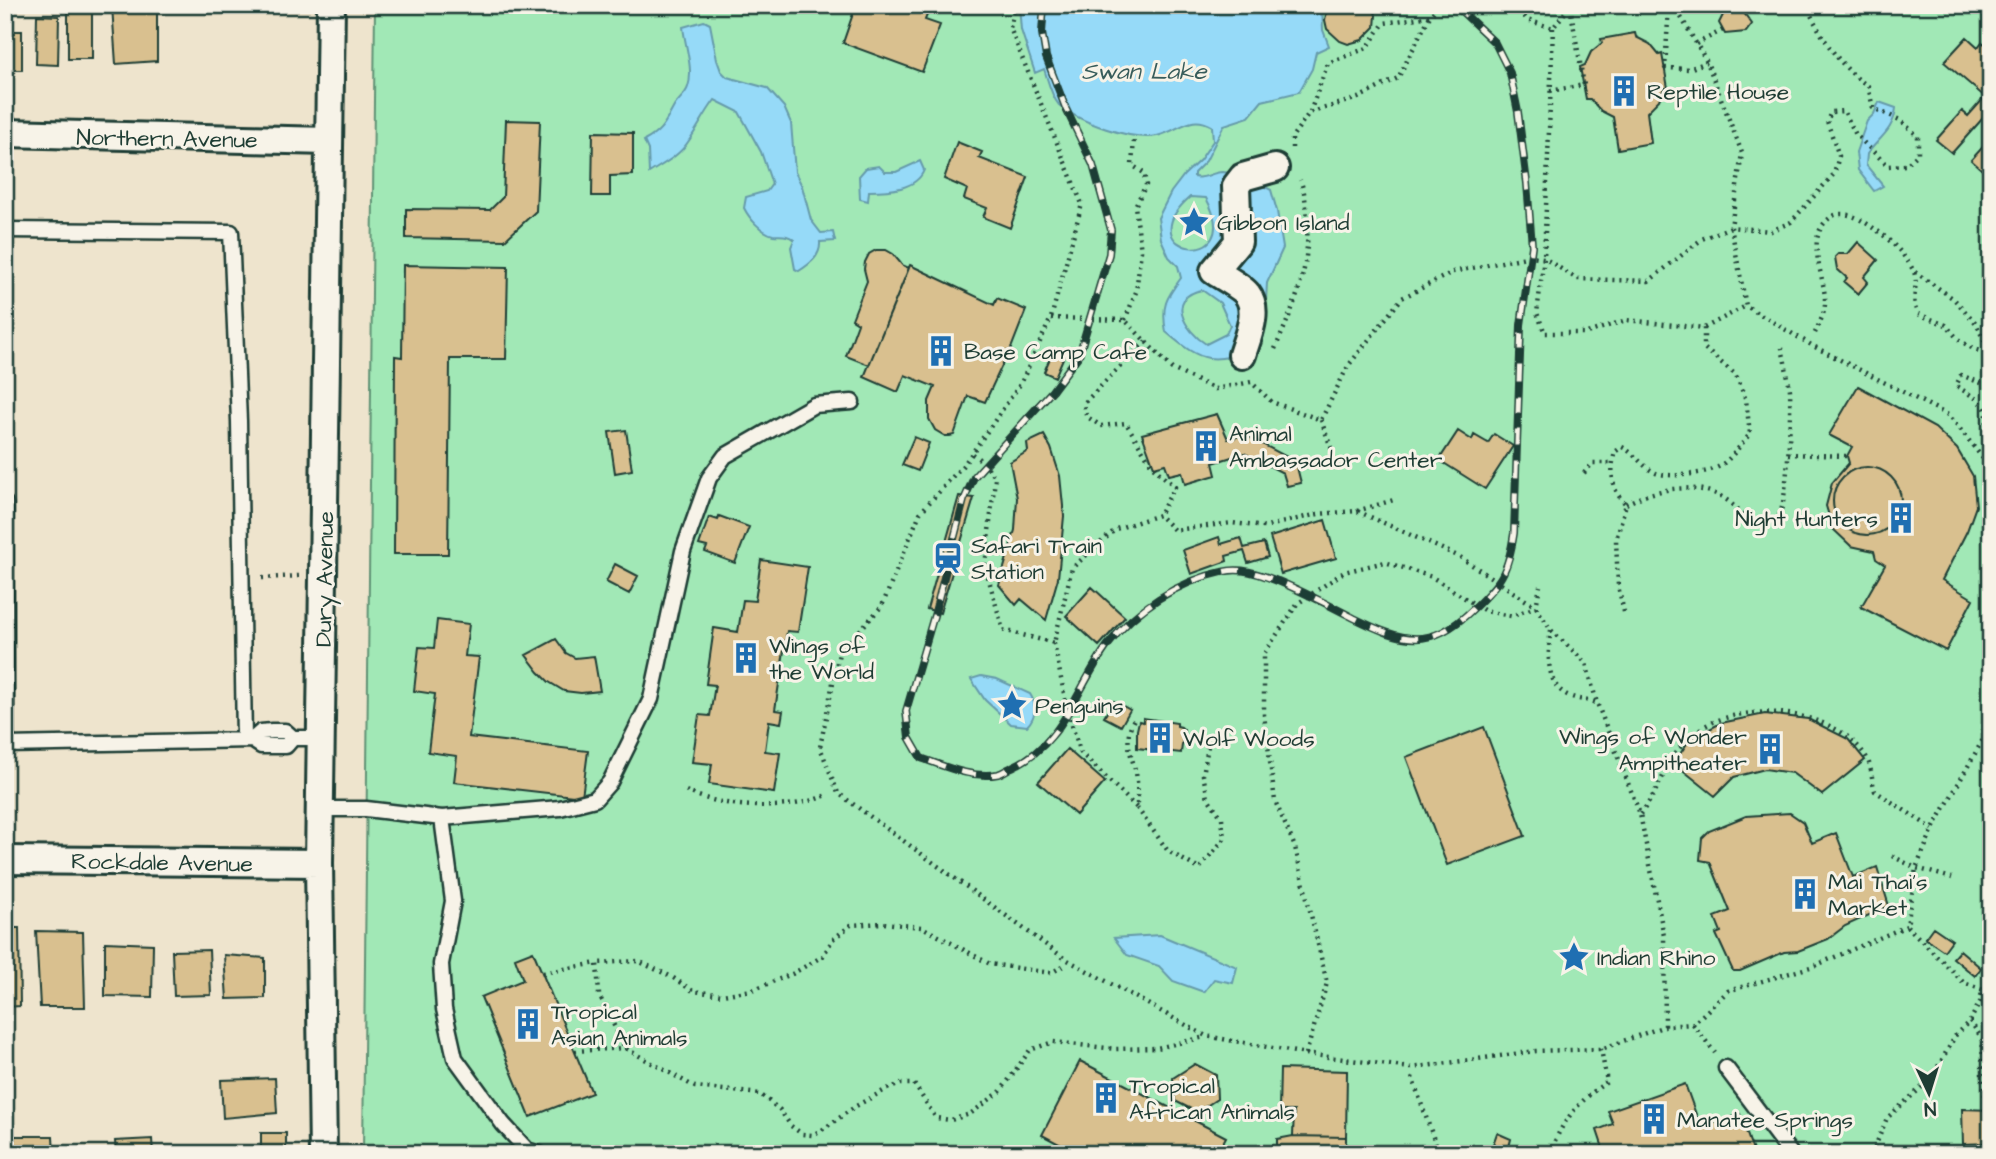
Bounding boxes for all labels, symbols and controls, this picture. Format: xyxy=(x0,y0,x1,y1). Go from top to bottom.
water label: Swan Lake xyxy=(1081,55,1208,89)
building icon: Reptile House xyxy=(1607,74,1641,108)
place label: Reptile House xyxy=(1647,76,1789,108)
street label: Northern Avenue xyxy=(76,121,258,157)
place icon: Gibbon Island xyxy=(1177,205,1211,239)
place label: Gibbon Island xyxy=(1217,207,1350,239)
building icon: Base Camp Cafe xyxy=(924,334,958,368)
place label: Base Camp Cafe xyxy=(964,336,1147,368)
place label: Animal Ambassador Center xyxy=(1229,418,1443,476)
building icon: Animal Ambassador Center xyxy=(1189,429,1223,463)
building icon: Night Hunters xyxy=(1884,501,1918,535)
place label: Night Hunters xyxy=(1735,503,1878,536)
street label: Dury Avenue xyxy=(308,511,343,647)
place label: Safari Train Station xyxy=(971,530,1102,588)
station icon: Safari Train Station xyxy=(931,541,965,575)
place label: Wings of the World xyxy=(769,630,874,688)
building icon: Wings of the World xyxy=(729,641,763,675)
place icon: Penguins xyxy=(995,688,1029,722)
place label: Penguins xyxy=(1035,690,1124,723)
building icon: Wolf Woods xyxy=(1143,721,1177,755)
place label: Wings of Wonder Ampitheater xyxy=(1559,721,1747,779)
place label: Wolf Woods xyxy=(1183,723,1315,755)
building icon: Wings of Wonder Ampitheater xyxy=(1753,732,1787,766)
street label: Rockdale Avenue xyxy=(71,845,253,881)
place label: Mai Thai's Market xyxy=(1828,866,1928,924)
building icon: Mai Thai's Market xyxy=(1788,877,1822,911)
place icon: Indian Rhino xyxy=(1557,940,1591,974)
place label: Indian Rhino xyxy=(1597,942,1715,974)
place label: Tropical Asian Animals xyxy=(551,996,688,1054)
building icon: Tropical Asian Animals xyxy=(511,1007,545,1041)
north arrow xyxy=(1895,1058,1965,1128)
place label: Tropical African Animals xyxy=(1129,1070,1295,1128)
building icon: Tropical African Animals xyxy=(1089,1081,1123,1115)
text: N xyxy=(1923,1095,1937,1122)
building icon: Manatee Springs xyxy=(1637,1102,1671,1136)
place label: Manatee Springs xyxy=(1677,1104,1853,1137)

